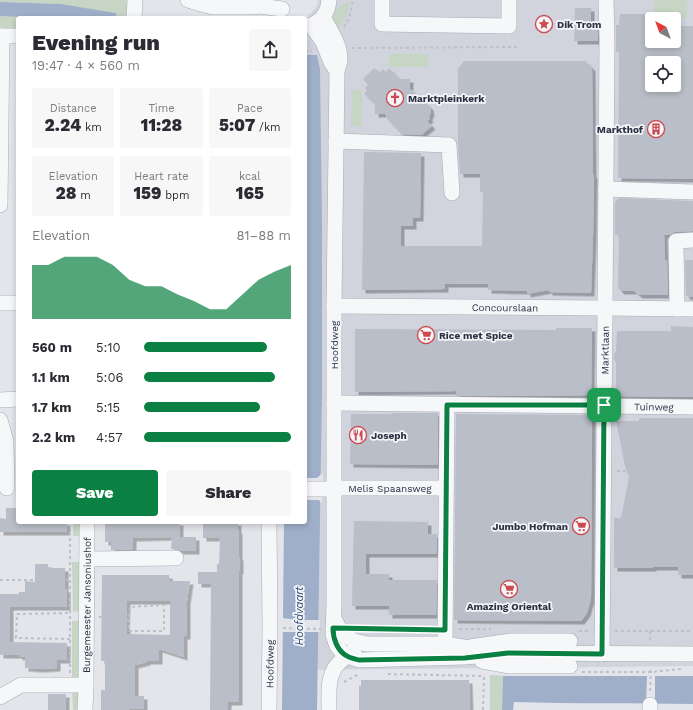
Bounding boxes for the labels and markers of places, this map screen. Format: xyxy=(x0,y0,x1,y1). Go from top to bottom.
place icon: Dik Trom xyxy=(534,14,554,34)
place label: Dik Trom xyxy=(557,19,601,30)
church icon: Marktpleinkerk xyxy=(385,88,405,108)
place label: Marktpleinkerk xyxy=(408,93,485,104)
building icon: Markthof xyxy=(646,119,666,139)
place label: Markthof xyxy=(597,124,644,135)
supermarket icon: Rice met Spice xyxy=(416,325,436,345)
place label: Rice met Spice xyxy=(439,330,513,341)
pin xyxy=(587,388,621,422)
restaurant icon: Joseph xyxy=(348,425,368,445)
place label: Joseph xyxy=(371,430,407,441)
supermarket icon: Jumbo Hofman xyxy=(571,516,591,536)
place label: Jumbo Hofman xyxy=(492,521,568,532)
supermarket icon: Amazing Oriental xyxy=(499,579,519,599)
place label: Amazing Oriental xyxy=(467,601,552,612)

